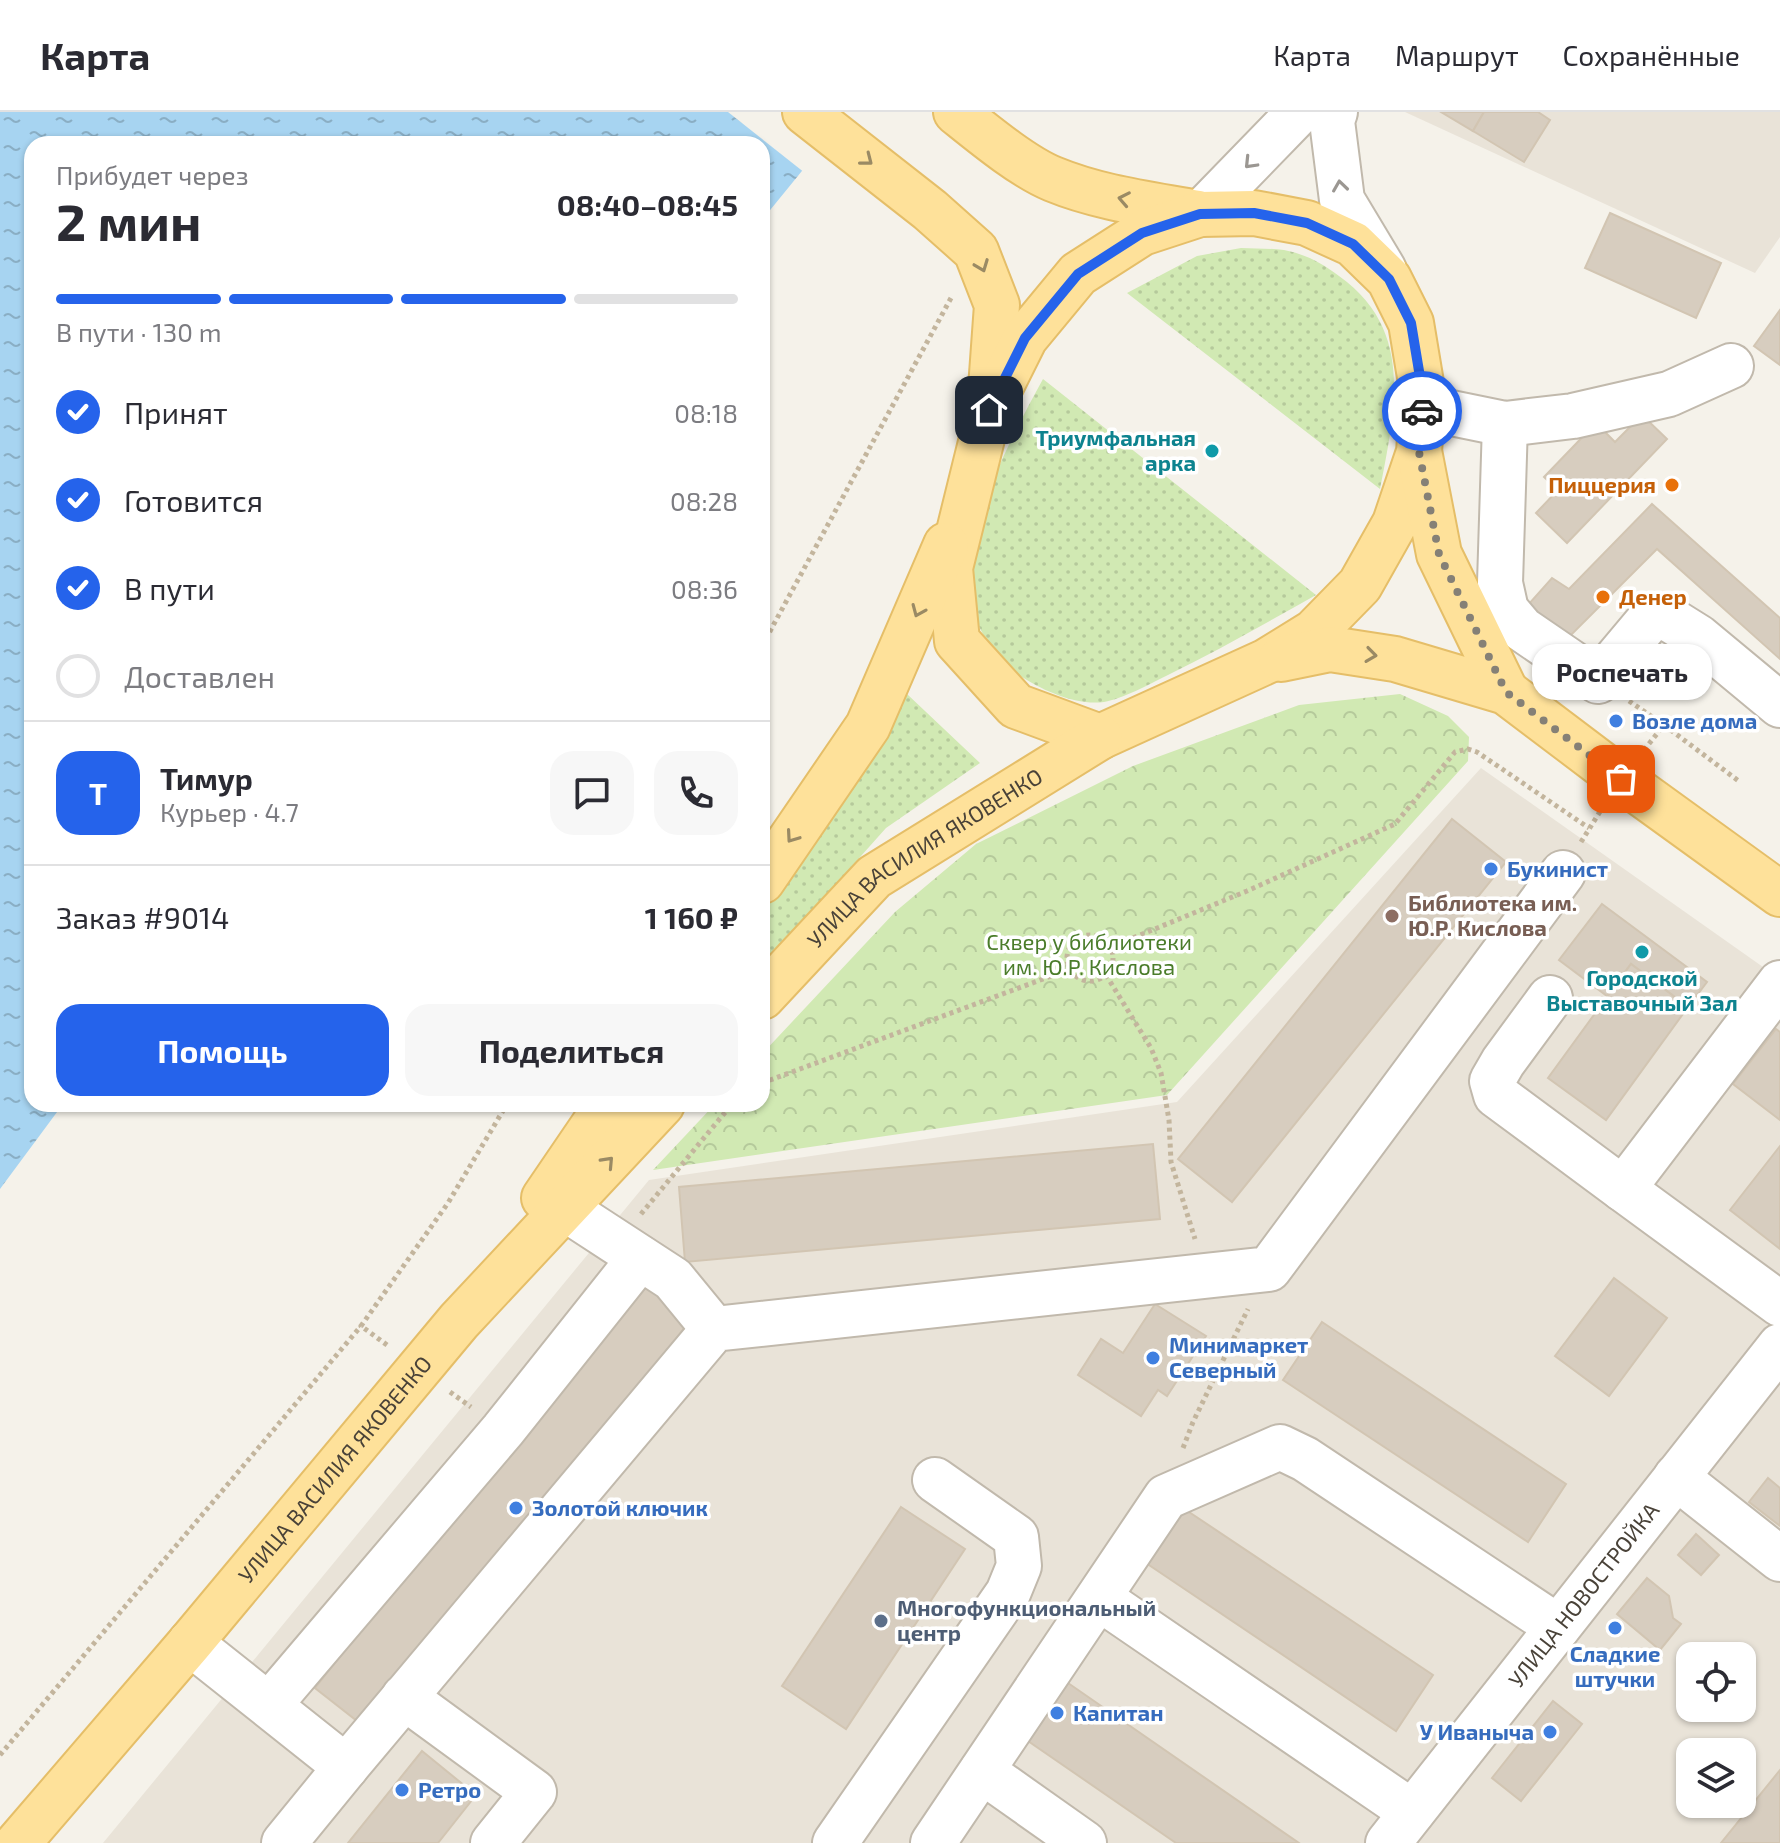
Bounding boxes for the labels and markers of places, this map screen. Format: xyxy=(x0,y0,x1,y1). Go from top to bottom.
pin xyxy=(955,376,1023,444)
place label: Триумфальная арка xyxy=(1035,424,1196,475)
marker: Триумфальная арка xyxy=(1203,442,1221,460)
place label: Пиццерия xyxy=(1548,471,1656,497)
marker: Пиццерия xyxy=(1663,476,1681,494)
place label: Денер xyxy=(1619,583,1687,609)
marker: Денер xyxy=(1594,588,1612,606)
callout: Роспечать xyxy=(1531,643,1711,699)
place label: Возле дома xyxy=(1632,707,1757,733)
marker: Возле дома xyxy=(1607,712,1625,730)
pin xyxy=(1587,745,1655,813)
place label: Букинист xyxy=(1507,855,1608,881)
marker: Букинист xyxy=(1482,860,1500,878)
place label: Библиотека им. Ю.Р. Кислова xyxy=(1408,889,1577,940)
marker: Библиотека им. Ю.Р. Кислова xyxy=(1383,907,1401,925)
marker: Городской Выставочный Зал xyxy=(1633,943,1651,961)
place label: Городской Выставочный Зал xyxy=(1546,964,1738,1015)
place label: Минимаркет Северный xyxy=(1169,1331,1308,1382)
marker: Минимаркет Северный xyxy=(1144,1349,1162,1367)
place label: Золотой ключик xyxy=(532,1494,708,1520)
marker: Золотой ключик xyxy=(507,1499,525,1517)
place label: Многофункциональный центр xyxy=(897,1594,1156,1645)
marker: Многофункциональный центр xyxy=(872,1612,890,1630)
marker: Сладкие штучки xyxy=(1606,1619,1624,1637)
place label: Сладкие штучки xyxy=(1570,1640,1660,1691)
place label: Капитан xyxy=(1073,1699,1164,1725)
marker: Капитан xyxy=(1048,1704,1066,1722)
place label: У Иваныча xyxy=(1420,1718,1534,1744)
marker: У Иваныча xyxy=(1541,1723,1559,1741)
place label: Ретро xyxy=(418,1776,481,1802)
marker: Ретро xyxy=(393,1781,411,1799)

